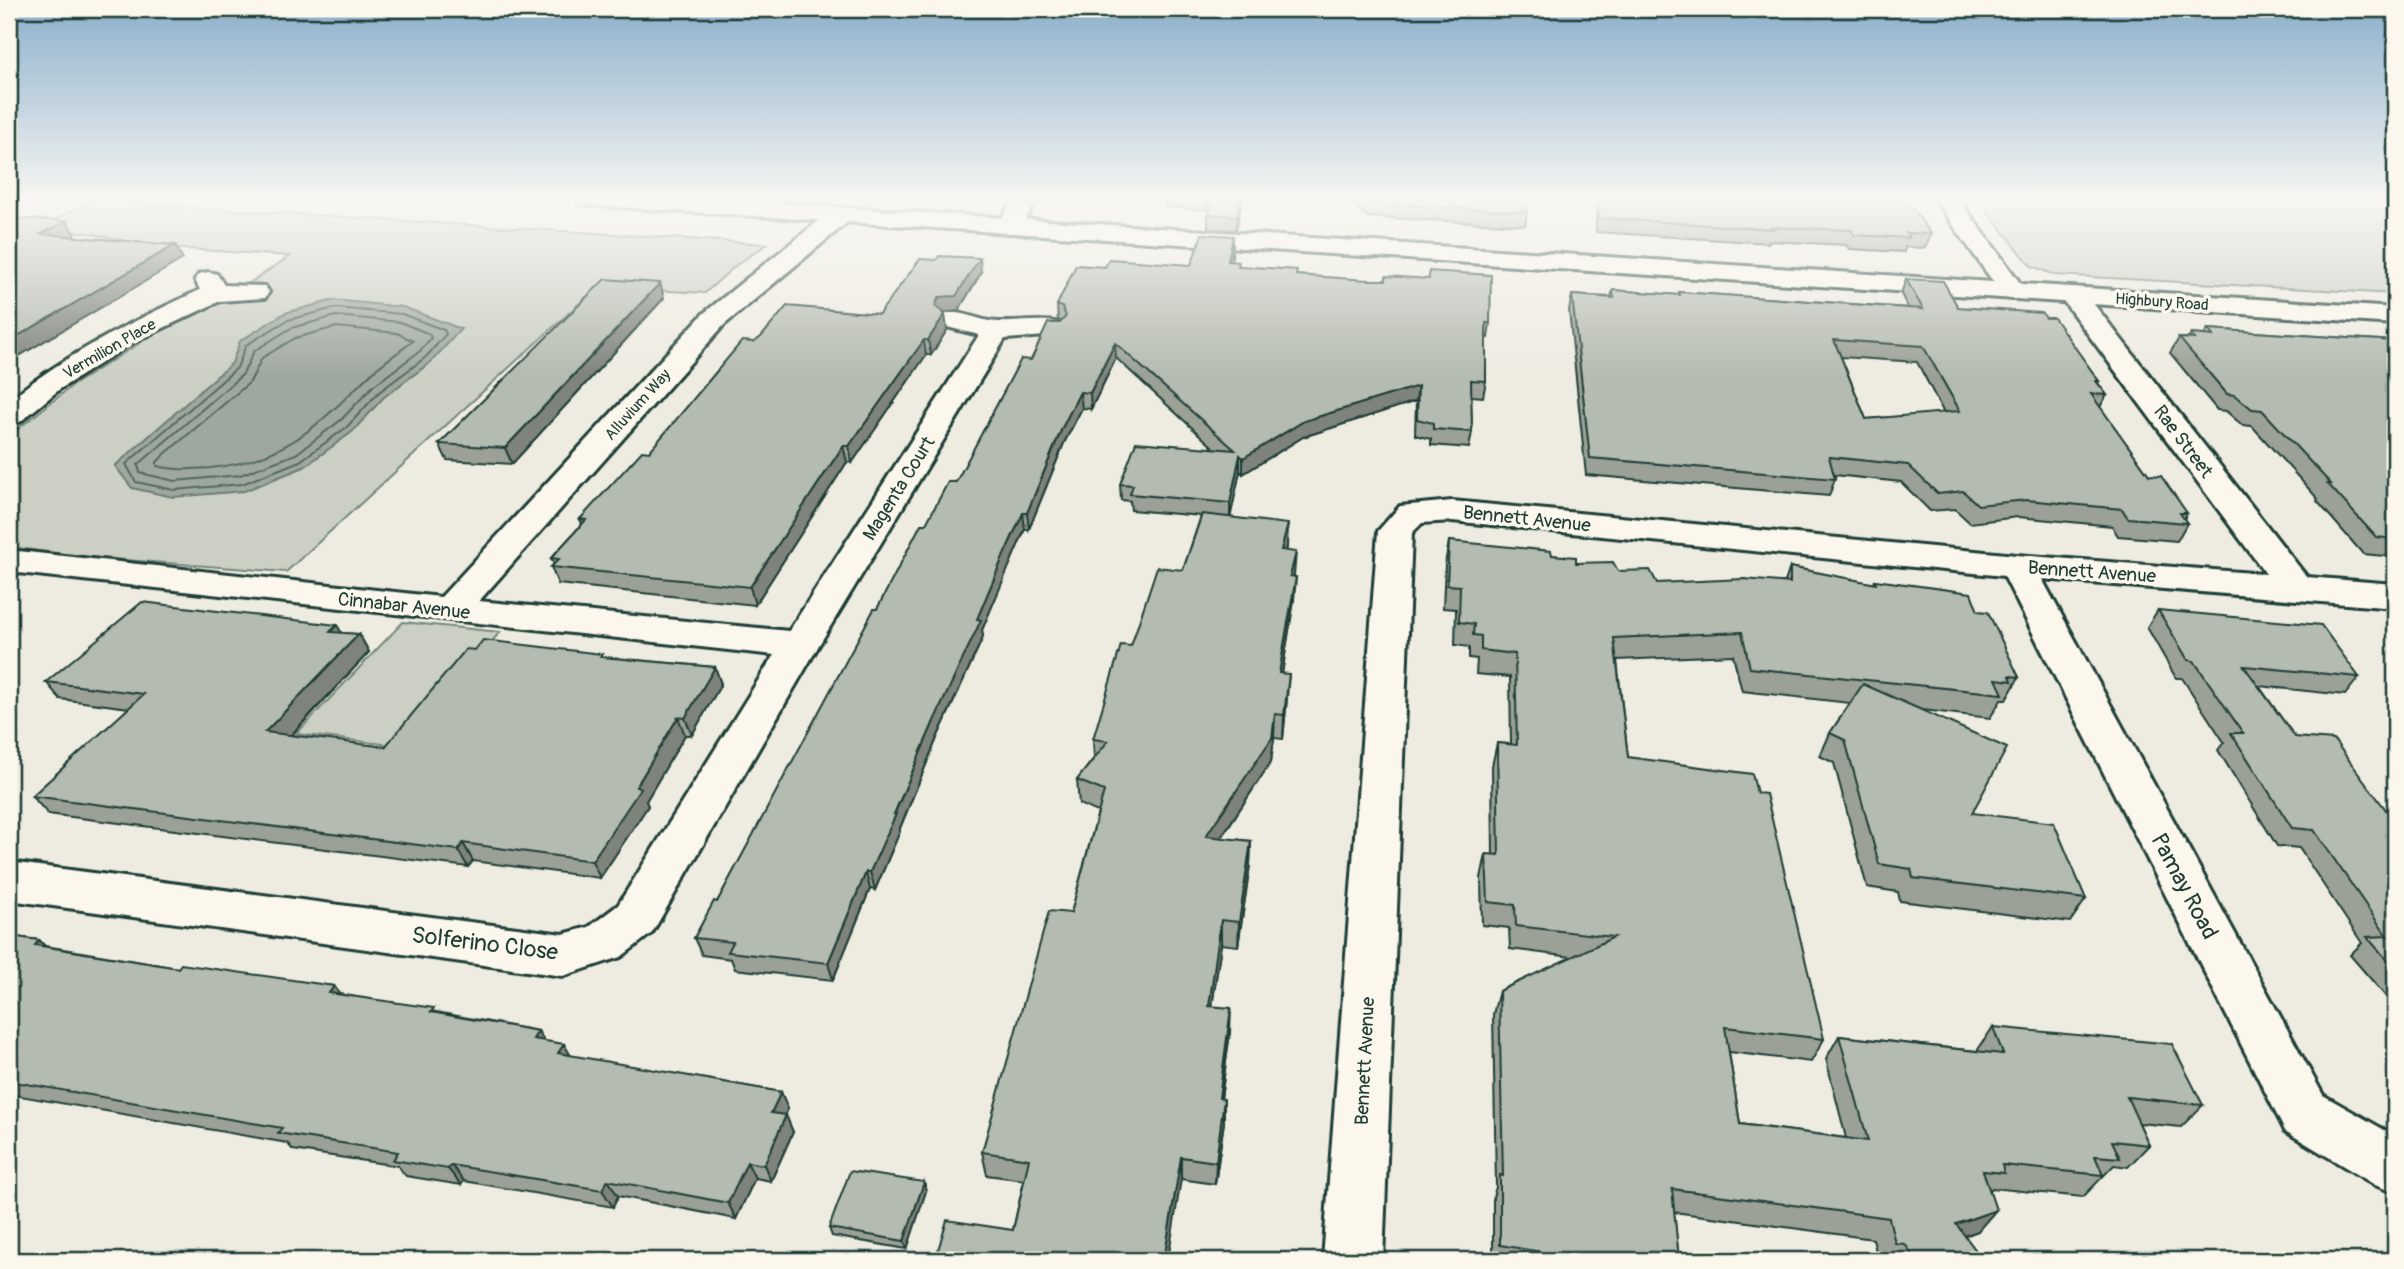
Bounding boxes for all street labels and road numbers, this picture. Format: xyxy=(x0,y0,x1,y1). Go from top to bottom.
street label: Highbury Road xyxy=(2114,289,2209,315)
street label: Vermilion Place xyxy=(59,314,160,384)
street label: Alluvium Way xyxy=(600,365,675,445)
street label: Rae Street xyxy=(2148,400,2219,483)
street label: Magenta Court xyxy=(857,432,941,545)
street label: Bennett Avenue xyxy=(1462,500,1593,538)
street label: Bennett Avenue xyxy=(2027,556,2157,588)
street label: Cinnabar Avenue xyxy=(337,587,472,625)
street label: Pamay Road xyxy=(2145,828,2225,944)
street label: Solferino Close xyxy=(410,920,560,967)
street label: Bennett Avenue xyxy=(1350,996,1380,1126)

